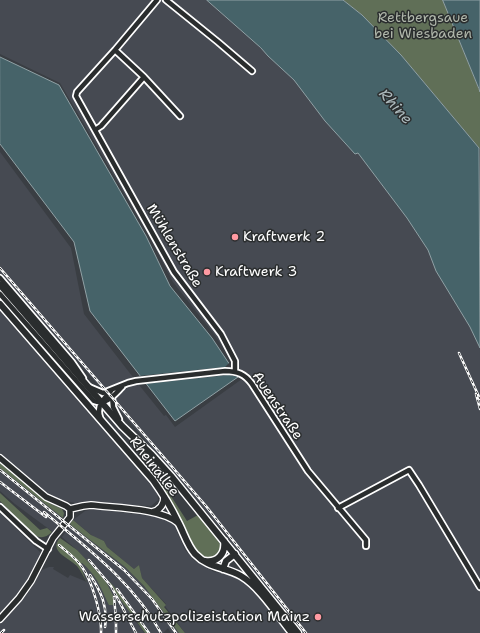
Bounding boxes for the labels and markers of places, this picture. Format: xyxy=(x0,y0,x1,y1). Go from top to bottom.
place label: Kraftwerk 2 xyxy=(243,229,325,245)
marker: Kraftwerk 2 xyxy=(230,232,240,242)
place label: Kraftwerk 3 xyxy=(215,264,297,280)
marker: Kraftwerk 3 xyxy=(202,267,212,277)
place label: Wasserschutzpolizeistation Mainz xyxy=(79,609,310,625)
marker: Wasserschutzpolizeistation Mainz xyxy=(313,612,323,622)

